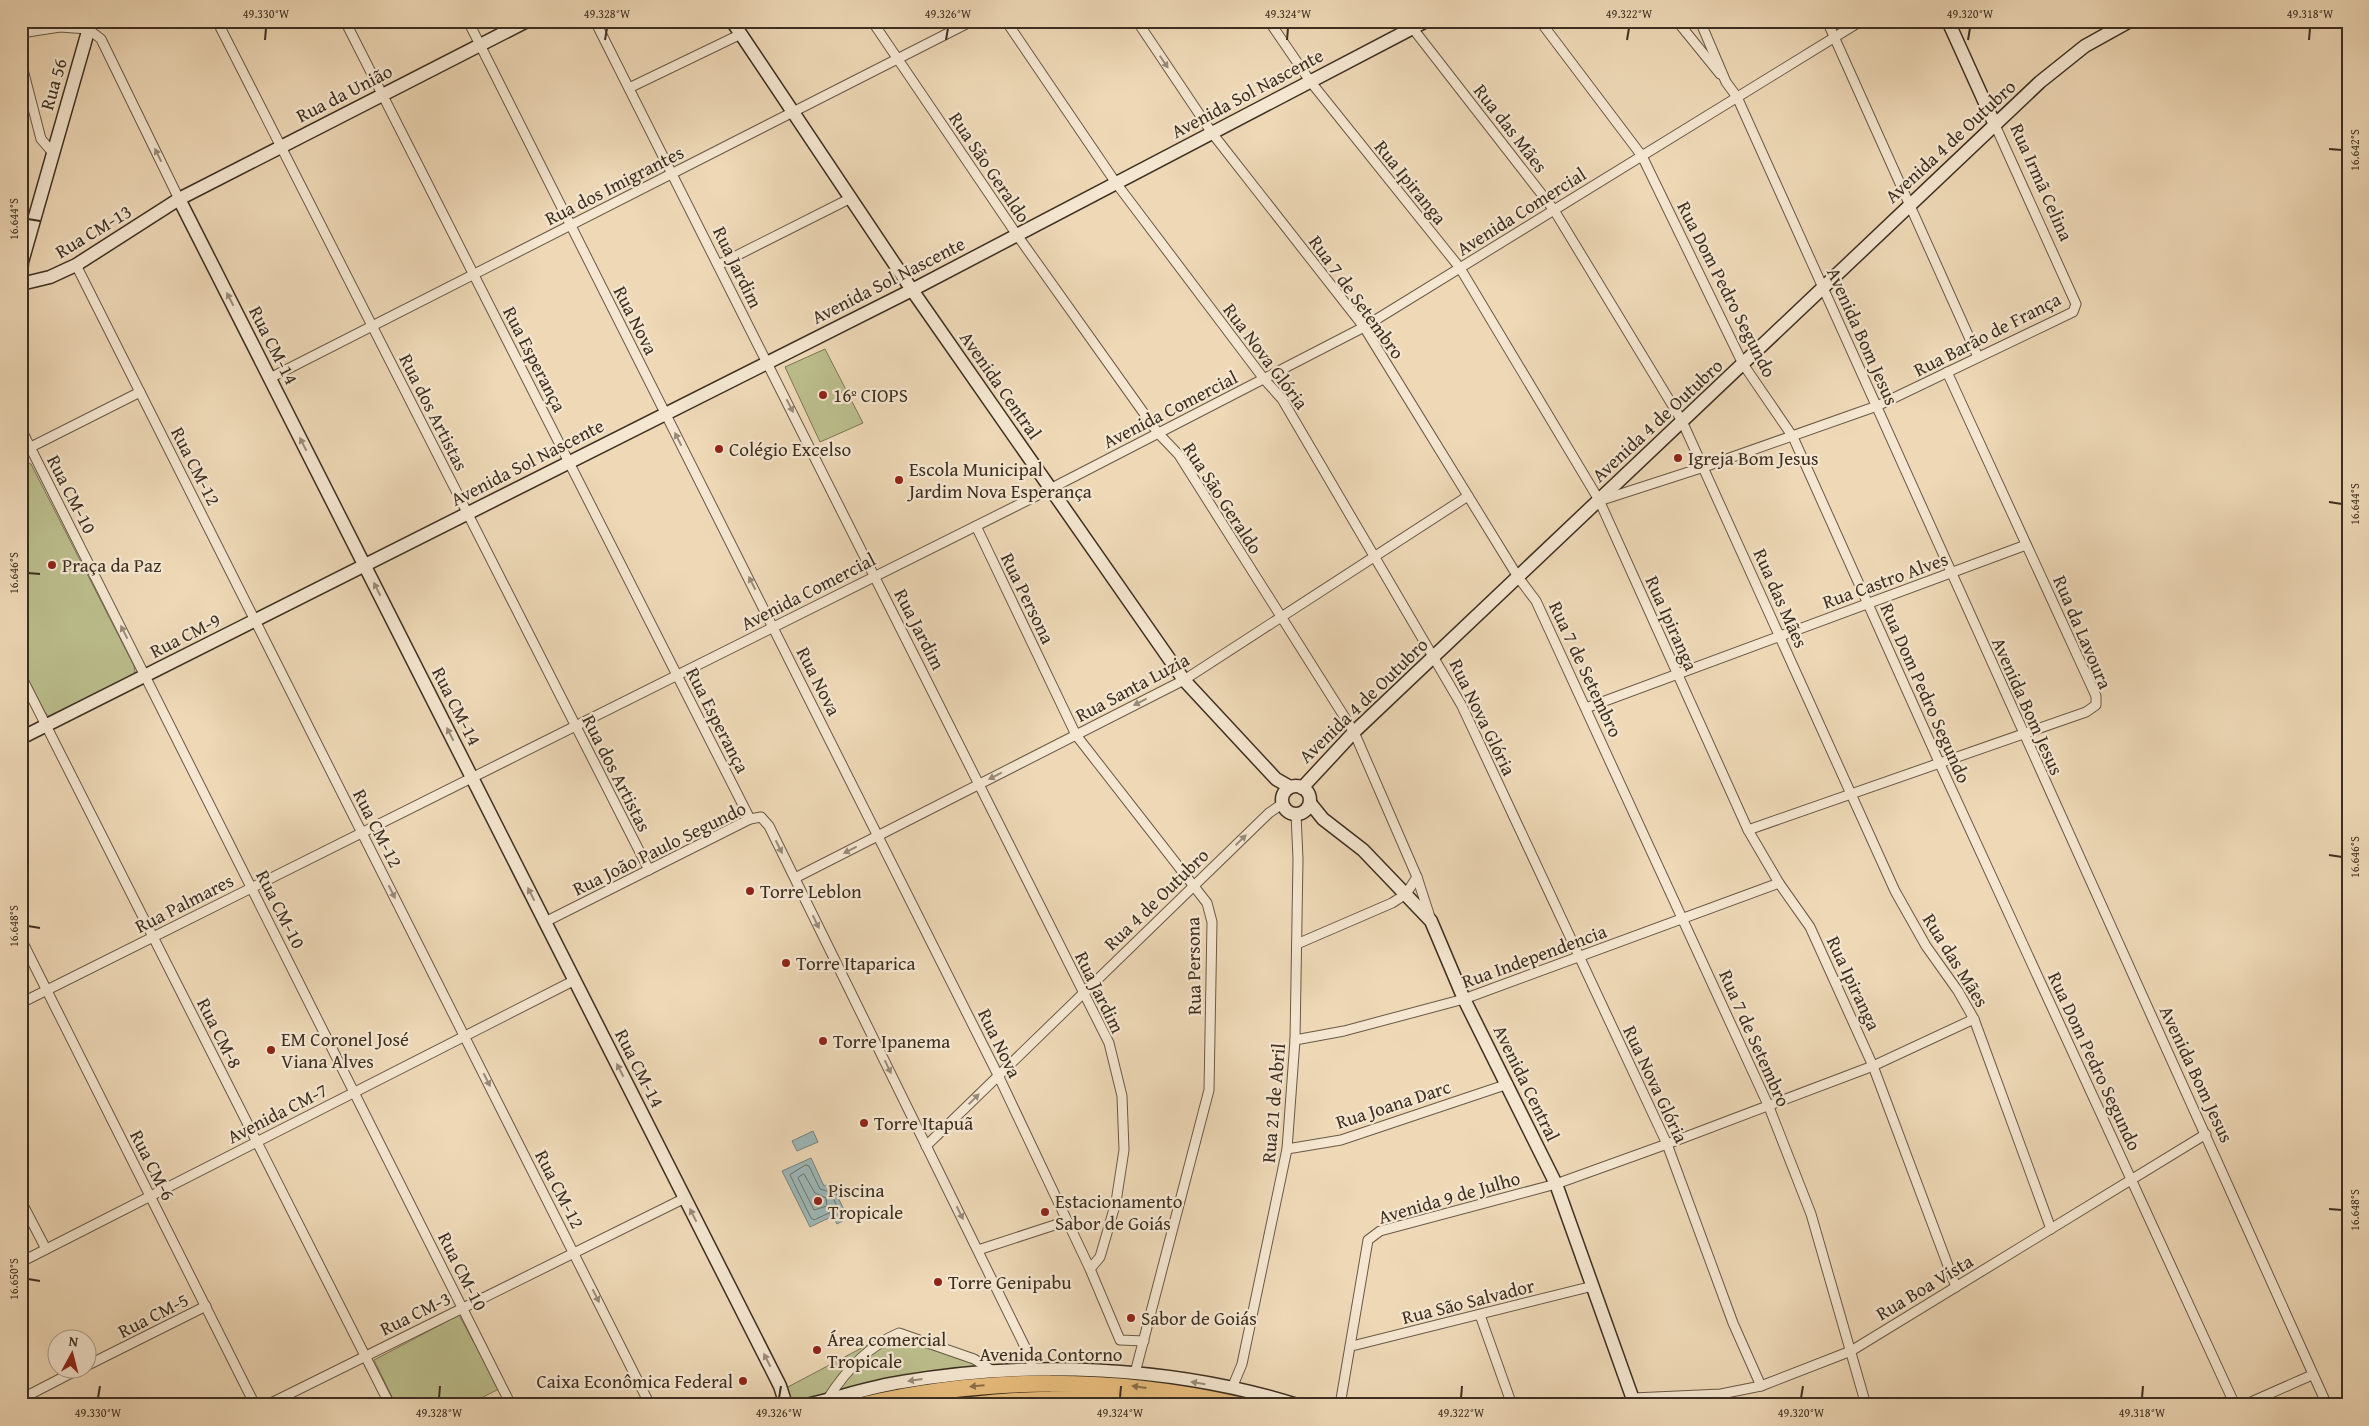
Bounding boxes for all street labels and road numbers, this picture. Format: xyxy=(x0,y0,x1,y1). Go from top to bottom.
street label: Avenida Sol Nascente xyxy=(1166,41,1328,145)
street label: Rua 56 xyxy=(32,55,74,113)
street label: Rua da União xyxy=(291,57,397,129)
street label: Avenida 4 de Outubro xyxy=(1878,73,2022,209)
street label: Rua das Mães xyxy=(1467,78,1555,178)
street label: Rua São Geraldo xyxy=(942,106,1038,228)
street label: Rua Irmã Celina xyxy=(2004,119,2080,245)
street label: Rua Ipiranga xyxy=(1368,134,1454,230)
street label: Rua dos Imigrantes xyxy=(540,138,688,232)
street label: Avenida Comercial xyxy=(1451,160,1591,262)
street label: Rua Dom Pedro Segundo xyxy=(1670,196,1784,382)
street label: Rua CM-13 xyxy=(49,197,137,265)
street label: Rua Jardim xyxy=(706,221,770,313)
street label: Avenida Sol Nascente xyxy=(806,229,970,331)
street label: Rua 7 de Setembro xyxy=(1302,229,1412,365)
street label: Avenida Bom Jesus xyxy=(1820,263,1906,409)
street label: Rua Nova xyxy=(607,281,665,359)
street label: Rua Barão de França xyxy=(1908,285,2066,383)
street label: Rua Nova Glória xyxy=(1217,297,1315,415)
street label: Rua CM-14 xyxy=(242,301,306,389)
street label: Rua Esperança xyxy=(496,301,574,417)
street label: Avenida Central xyxy=(953,325,1049,445)
street label: Rua dos Artistas xyxy=(392,349,476,475)
street label: Avenida 4 de Outubro xyxy=(1585,352,1729,488)
street label: Avenida Comercial xyxy=(1098,363,1242,455)
street label: Avenida Sol Nascente xyxy=(445,411,609,513)
street label: Rua CM-12 xyxy=(164,422,228,510)
street label: Rua São Geraldo xyxy=(1176,437,1270,559)
street label: Rua CM-10 xyxy=(40,450,104,538)
street label: Rua das Mães xyxy=(1747,544,1815,652)
street label: Rua Castro Alves xyxy=(1818,544,1952,616)
street label: Avenida Comercial xyxy=(736,545,880,637)
street label: Rua Persona xyxy=(994,548,1062,648)
street label: Rua Ipiranga xyxy=(1639,571,1705,675)
street label: Rua da Lavoura xyxy=(2046,571,2120,693)
street label: Rua Jardim xyxy=(888,583,953,675)
street label: Rua 7 de Setembro xyxy=(1542,596,1630,742)
street label: Rua Dom Pedro Segundo xyxy=(1874,598,1978,788)
street label: Rua CM-9 xyxy=(145,605,225,665)
street label: Avenida 4 de Outubro xyxy=(1292,631,1434,769)
street label: Avenida Bom Jesus xyxy=(1985,633,2071,779)
street label: Rua Nova xyxy=(790,642,848,720)
street label: Rua Santa Luzia xyxy=(1070,645,1194,729)
street label: Rua Nova Glória xyxy=(1443,654,1523,780)
street label: Rua CM-14 xyxy=(425,662,489,750)
street label: Rua Esperança xyxy=(679,662,757,778)
street label: Rua dos Artistas xyxy=(575,710,659,836)
street label: Rua CM-12 xyxy=(346,784,410,872)
street label: Rua João Paulo Segundo xyxy=(567,794,751,902)
street label: Rua 4 de Outubro xyxy=(1097,841,1215,957)
street label: Rua CM-10 xyxy=(249,865,313,953)
street label: Rua Palmares xyxy=(130,866,238,940)
street label: Rua das Mães xyxy=(1916,908,1996,1012)
street label: Rua Persona xyxy=(1178,917,1208,1015)
street label: Rua Independencia xyxy=(1458,917,1610,995)
street label: Rua Ipiranga xyxy=(1820,931,1888,1035)
street label: Rua Jardim xyxy=(1068,946,1132,1038)
street label: Rua 7 de Setembro xyxy=(1712,965,1798,1111)
street label: Rua Dom Pedro Segundo xyxy=(2041,967,2149,1155)
street label: Rua CM-8 xyxy=(190,993,250,1073)
street label: Avenida Bom Jesus xyxy=(2153,1001,2241,1147)
street label: Rua Nova xyxy=(971,1004,1029,1082)
street label: Avenida Central xyxy=(1487,1020,1567,1146)
street label: Rua Nova Glória xyxy=(1617,1021,1695,1147)
street label: Rua CM-14 xyxy=(608,1024,672,1112)
street label: Rua 21 de Abril xyxy=(1254,1042,1292,1164)
street label: Rua Joana Darc xyxy=(1332,1072,1454,1136)
street label: Avenida CM-7 xyxy=(222,1076,332,1150)
street label: Rua CM-6 xyxy=(123,1125,183,1205)
street label: Rua CM-12 xyxy=(528,1145,592,1233)
street label: Avenida 9 de Julho xyxy=(1375,1163,1523,1231)
street label: Rua CM-10 xyxy=(431,1227,495,1315)
street label: Rua Boa Vista xyxy=(1870,1247,1978,1327)
street label: Rua São Salvador xyxy=(1399,1271,1537,1331)
street label: Rua CM-3 xyxy=(375,1284,455,1342)
street label: Rua CM-5 xyxy=(113,1285,193,1345)
street label: Avenida Contorno xyxy=(979,1340,1123,1368)

